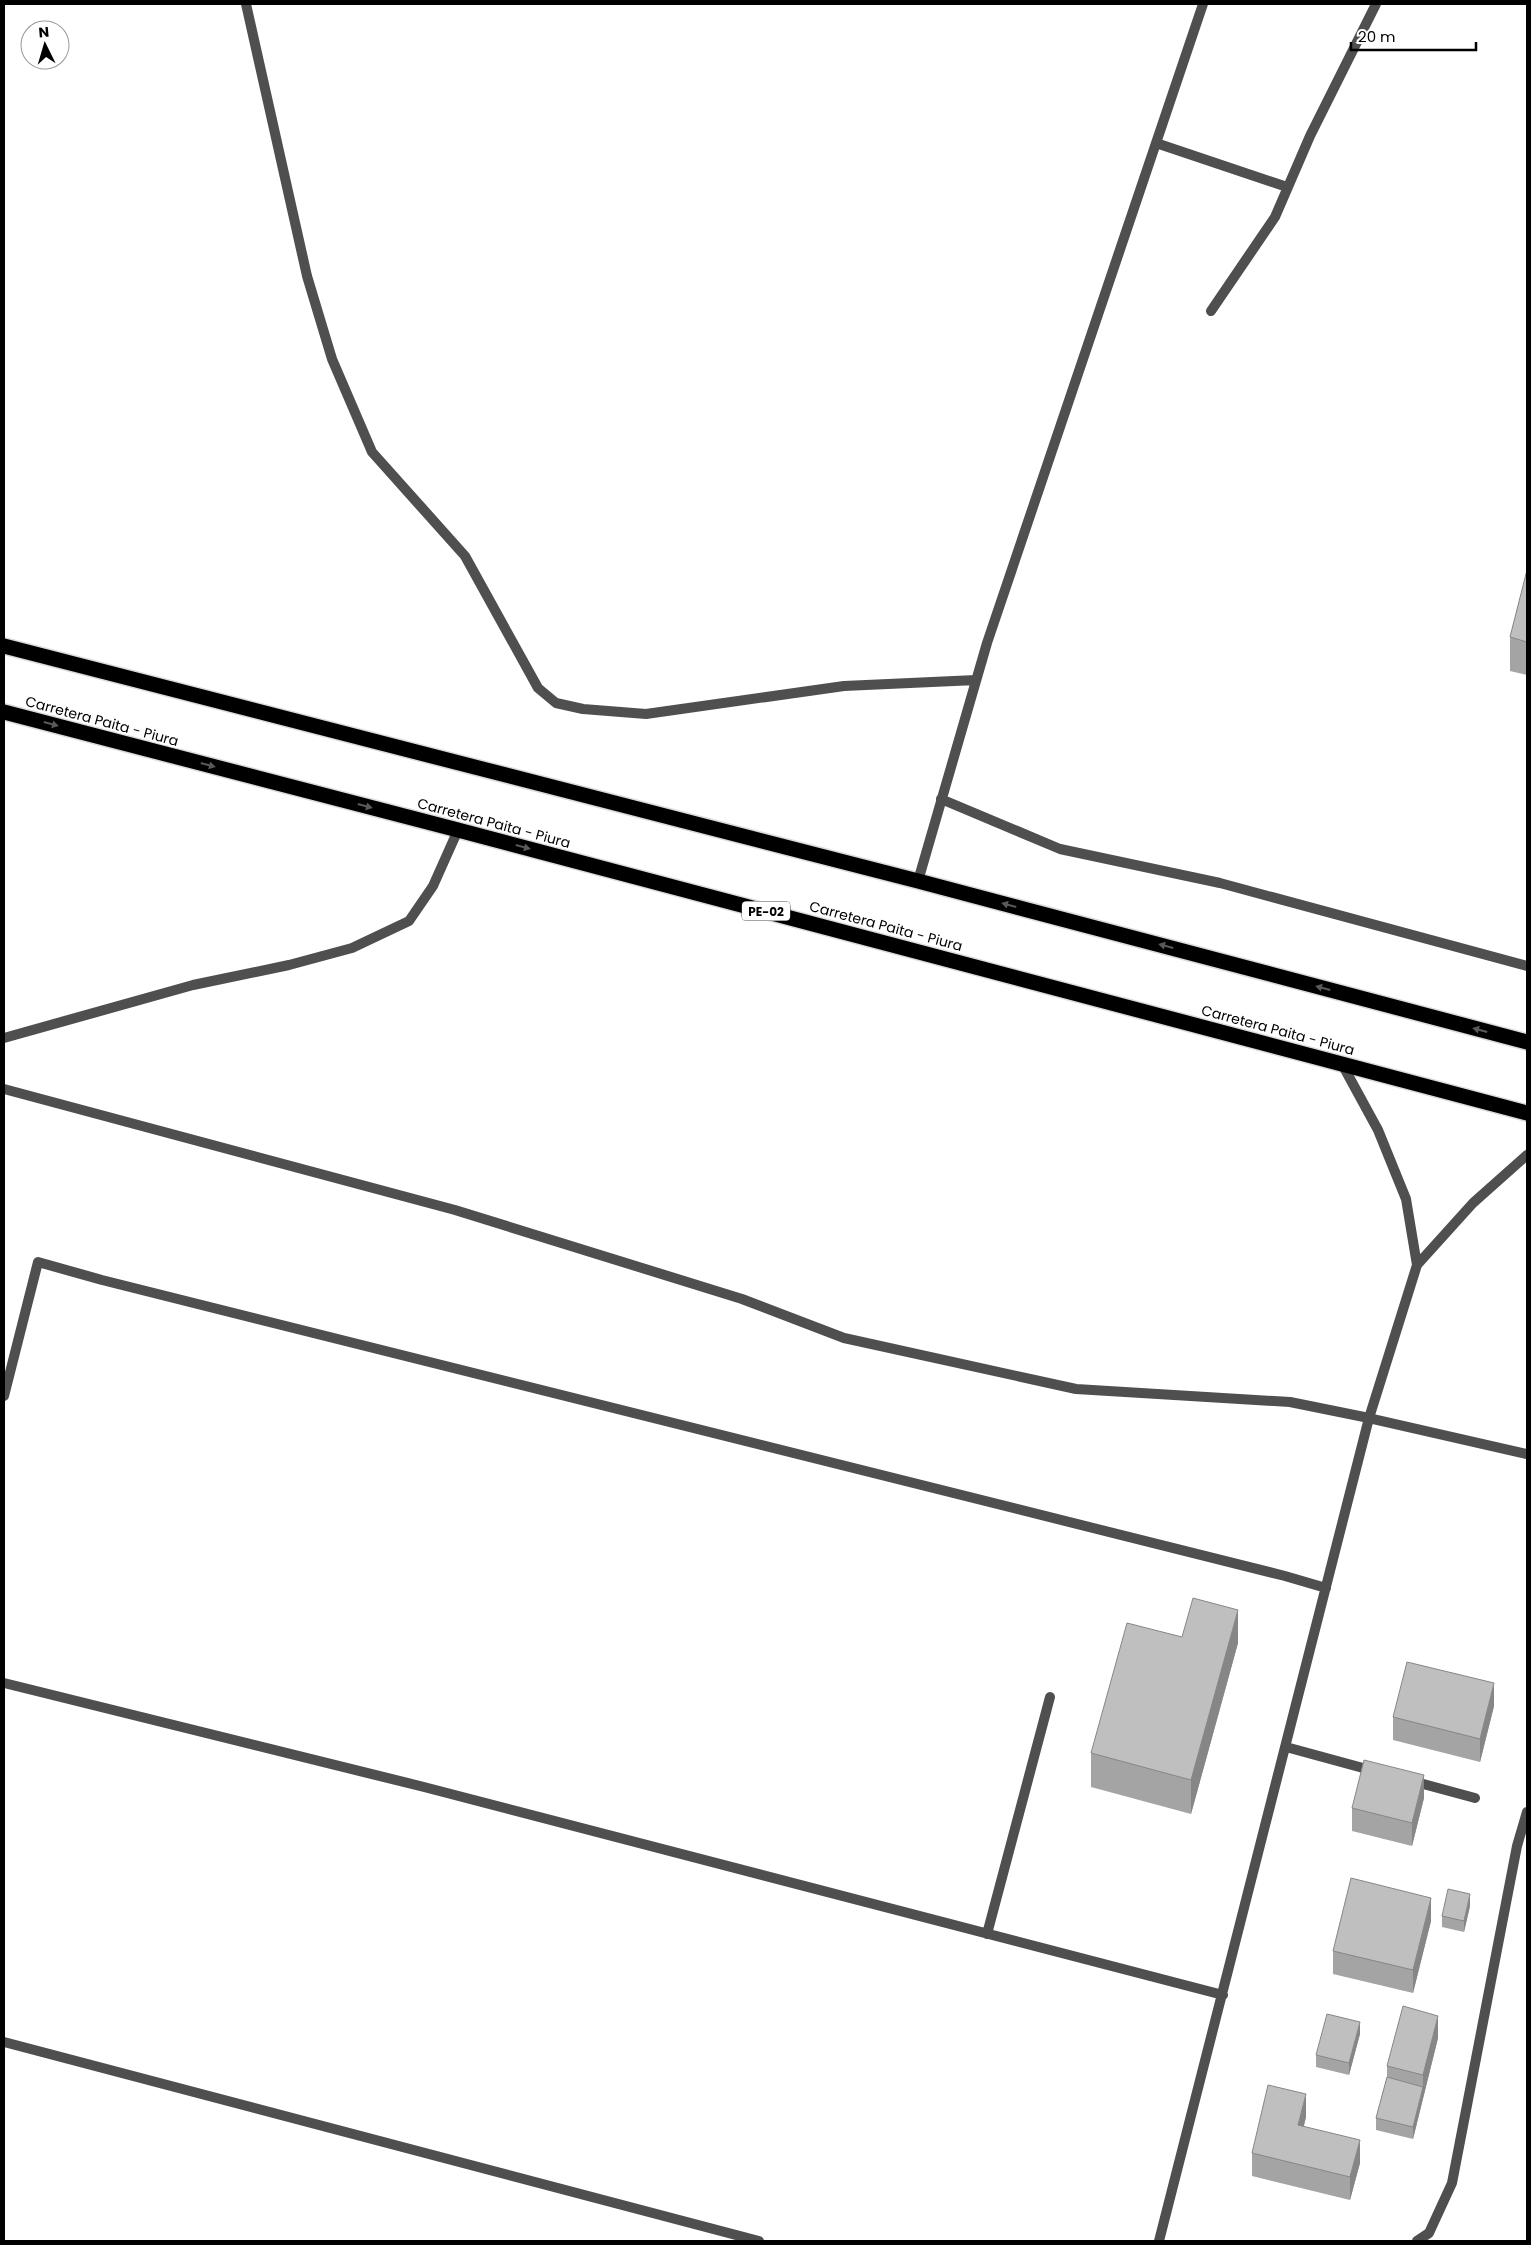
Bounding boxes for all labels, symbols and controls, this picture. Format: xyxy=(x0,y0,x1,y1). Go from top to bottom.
north arrow xyxy=(20,20,70,70)
scale bar xyxy=(1351,20,1476,52)
text: N xyxy=(38,22,50,42)
text: 20 m xyxy=(1358,26,1396,47)
street label: Carretera Paita - Piura xyxy=(23,691,181,751)
one-way arrow xyxy=(43,720,58,728)
one-way arrow xyxy=(201,761,216,769)
street label: Carretera Paita - Piura xyxy=(415,793,573,853)
one-way arrow xyxy=(358,802,373,810)
one-way arrow xyxy=(515,843,530,851)
street label: Carretera Paita - Piura xyxy=(807,896,965,956)
road number: PE-02 xyxy=(742,901,790,920)
one-way arrow xyxy=(1001,901,1016,909)
one-way arrow xyxy=(1158,942,1173,950)
one-way arrow xyxy=(1316,984,1331,992)
street label: Carretera Paita - Piura xyxy=(1199,1000,1357,1060)
one-way arrow xyxy=(1473,1025,1488,1033)

